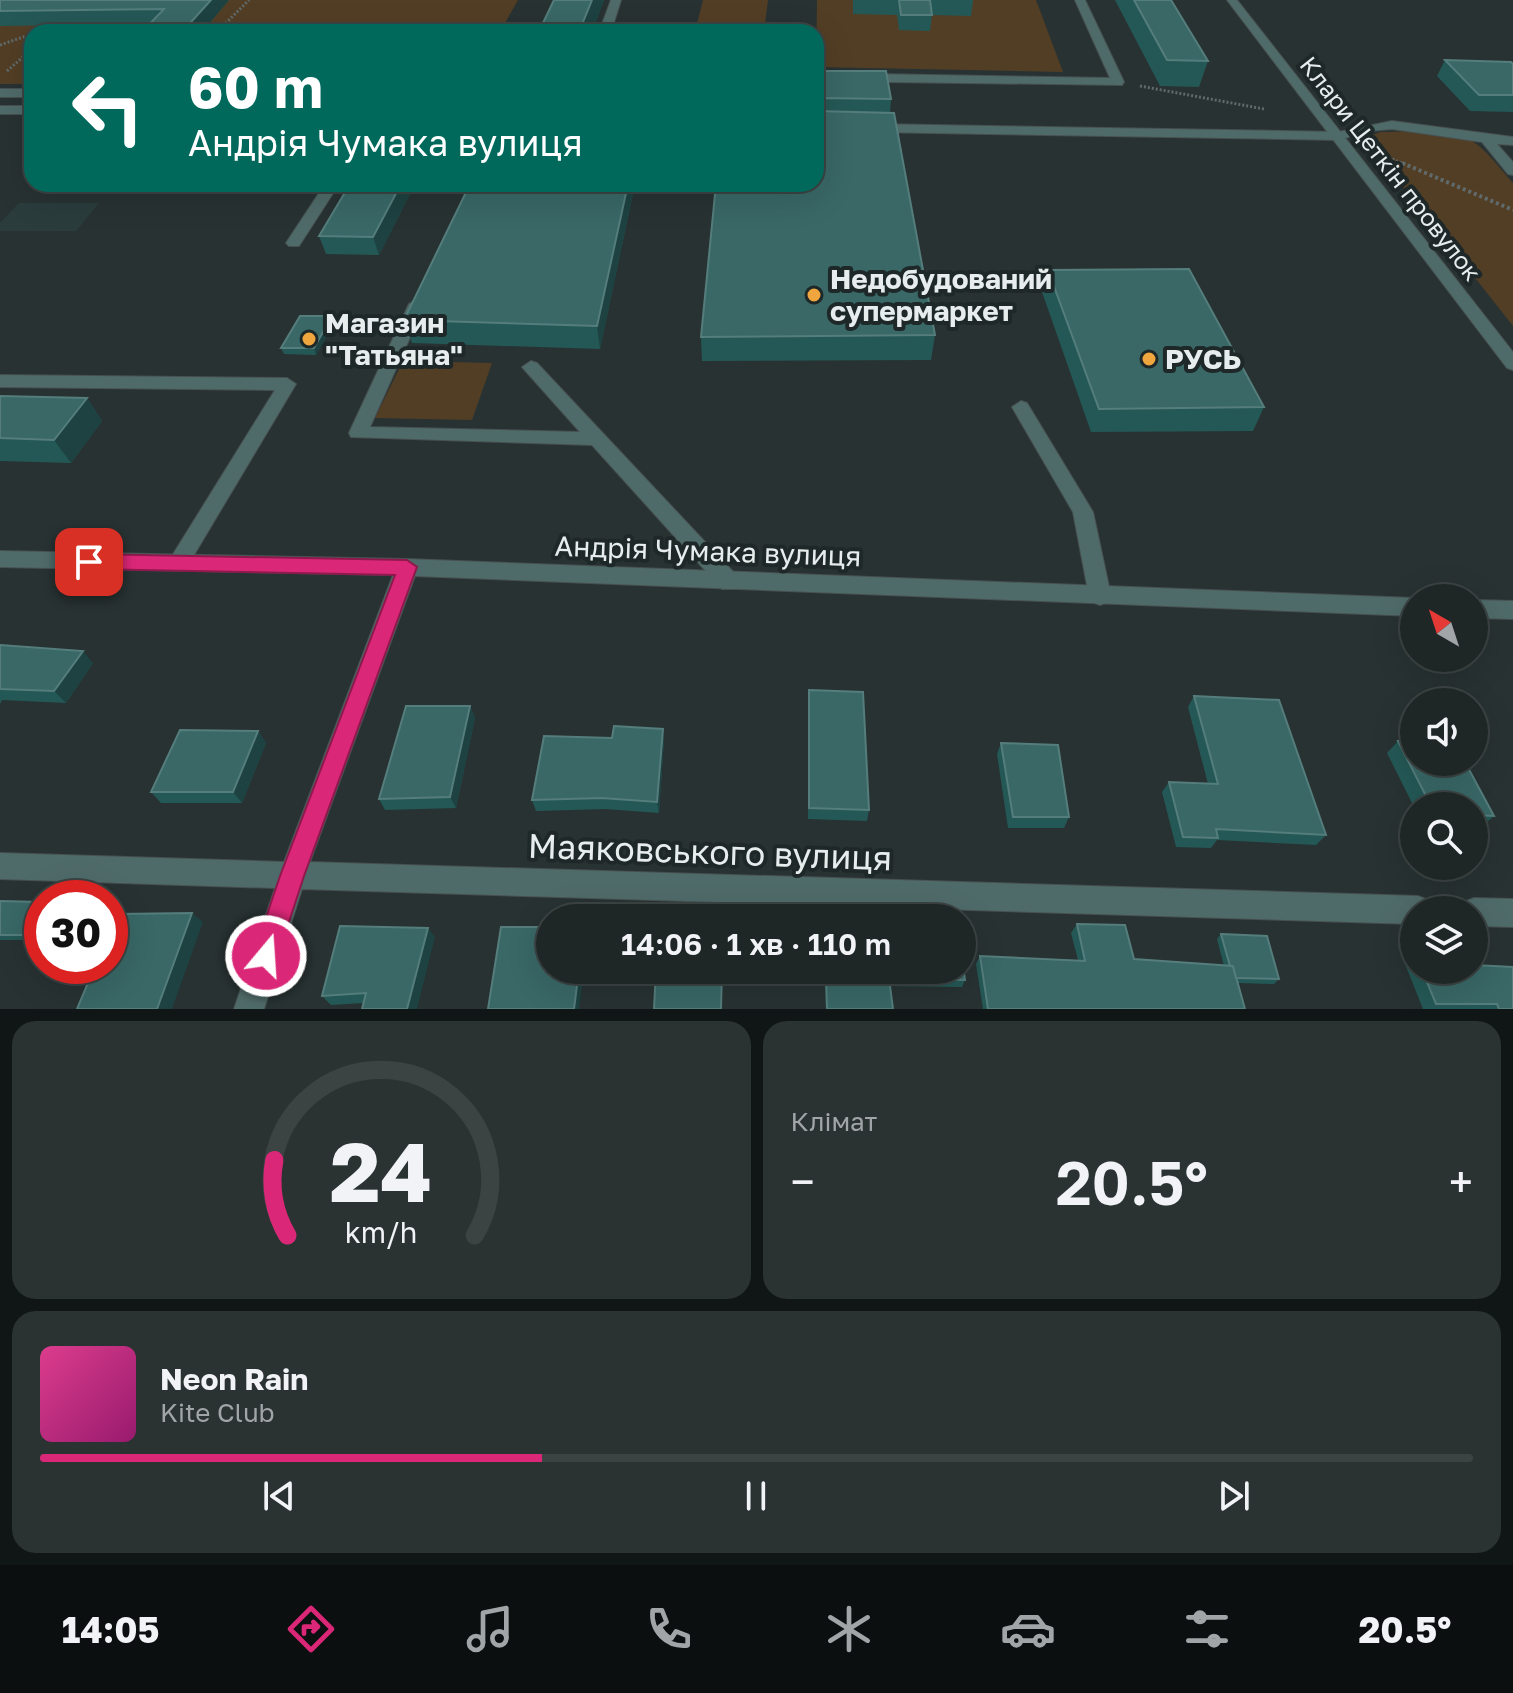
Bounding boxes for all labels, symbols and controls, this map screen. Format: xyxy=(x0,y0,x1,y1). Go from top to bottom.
street label: Клари Цеткін провулок xyxy=(1295,50,1488,286)
text: 60 m xyxy=(188,53,323,120)
icon: left xyxy=(56,56,160,160)
text: Андрія Чумака вулиця xyxy=(188,121,583,164)
place label: Недобудований супермаркет xyxy=(830,262,1052,327)
marker: Недобудований супермаркет xyxy=(805,286,823,304)
place label: Магазин "Татьяна" xyxy=(325,306,463,371)
marker: Магазин "Татьяна" xyxy=(300,330,318,348)
place label: РУСЬ xyxy=(1165,342,1241,375)
marker: РУСЬ xyxy=(1140,350,1158,368)
pin xyxy=(55,528,123,596)
street label: Андрія Чумака вулиця xyxy=(554,529,862,572)
icon: arrive xyxy=(67,540,111,584)
north arrow xyxy=(1400,584,1488,672)
map controls xyxy=(1400,584,1488,984)
button: sound xyxy=(1400,688,1488,776)
button: search xyxy=(1400,792,1488,880)
street label: Маяковського вулиця xyxy=(527,825,893,877)
speed limit sign: 30 xyxy=(24,880,128,984)
button: layers xyxy=(1400,896,1488,984)
position arrow xyxy=(224,914,308,998)
text: 14:06 · 1 хв · 110 m xyxy=(621,926,891,962)
text: Клімат xyxy=(791,1106,877,1137)
text: 24 xyxy=(330,1120,433,1220)
text: 20.5° xyxy=(1056,1146,1208,1218)
text: − xyxy=(791,1155,815,1208)
text: + xyxy=(1449,1155,1473,1208)
text: km/h xyxy=(345,1215,418,1249)
text: Neon Rain xyxy=(160,1361,308,1397)
text: Kite Club xyxy=(160,1397,275,1428)
icon: previous xyxy=(257,1474,301,1518)
icon: pause xyxy=(734,1474,778,1518)
icon: next xyxy=(1212,1474,1256,1518)
icon: directions xyxy=(283,1601,339,1657)
icon: music xyxy=(462,1601,518,1657)
icon: phone xyxy=(641,1601,697,1657)
icon: climate xyxy=(821,1601,877,1657)
icon: car xyxy=(1000,1601,1056,1657)
icon: filters xyxy=(1179,1601,1235,1657)
text: 14:05 xyxy=(62,1608,160,1651)
text: 20.5° xyxy=(1358,1608,1451,1651)

